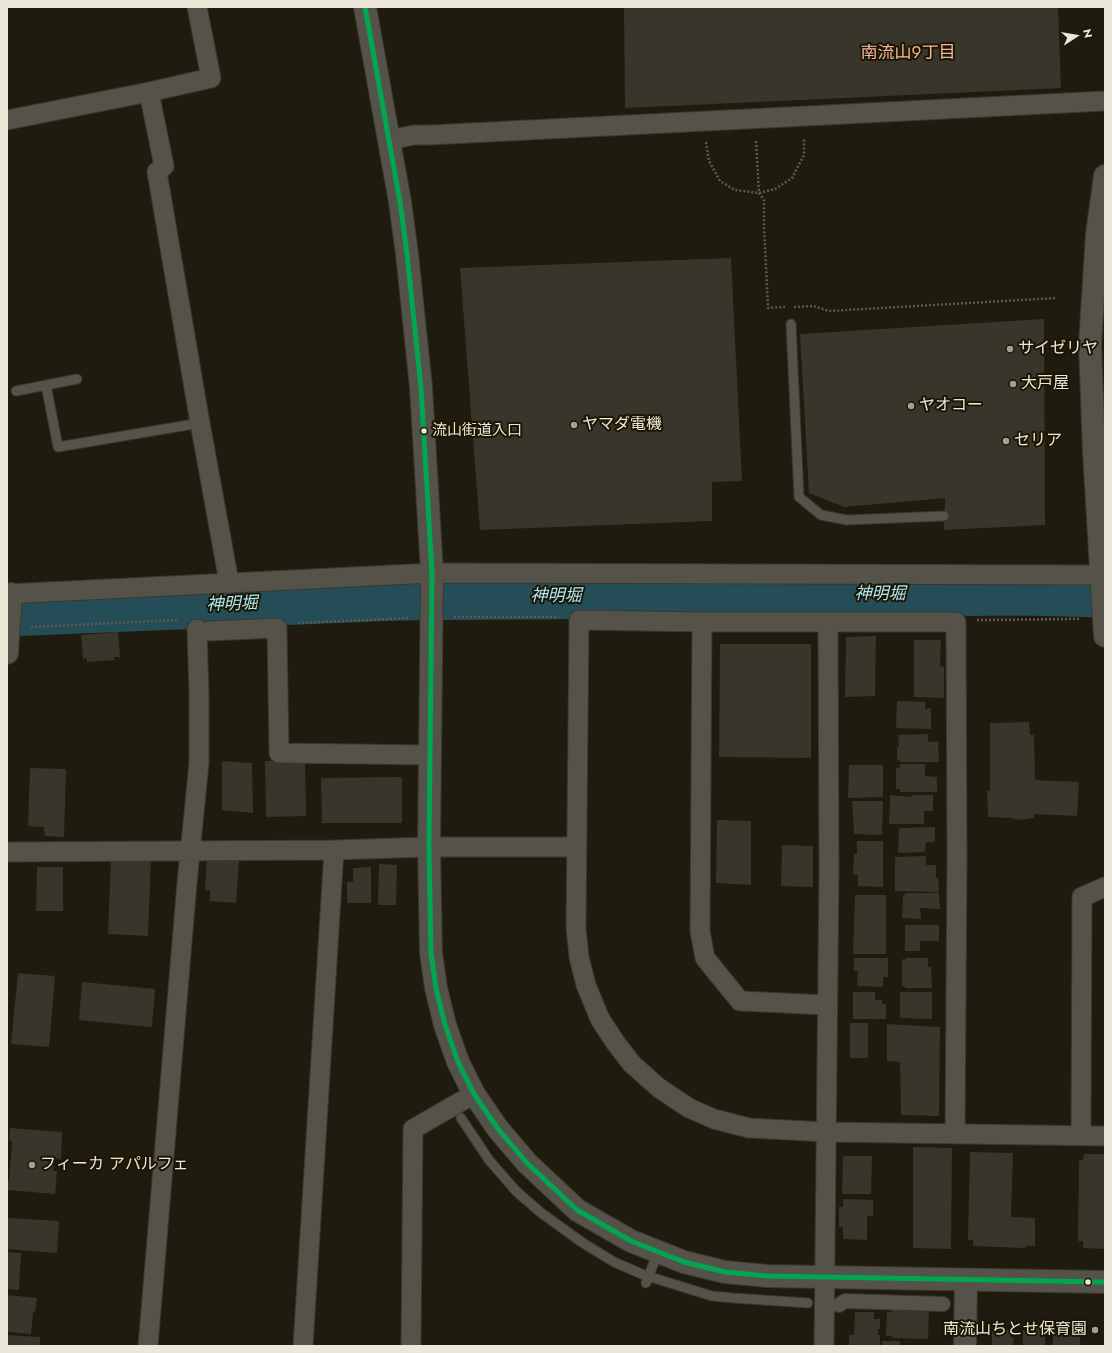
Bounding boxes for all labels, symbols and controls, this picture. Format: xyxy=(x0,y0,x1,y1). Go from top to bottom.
north arrow xyxy=(1056,16,1096,56)
text: N xyxy=(1079,28,1096,39)
district label: 南流山9丁目 xyxy=(861,44,955,64)
place label: サイゼリヤ xyxy=(1018,339,1098,359)
marker: サイゼリヤ xyxy=(1005,344,1015,354)
place label: 大戸屋 xyxy=(1021,374,1069,394)
marker: 大戸屋 xyxy=(1008,379,1018,389)
place label: ヤオコー xyxy=(919,396,983,416)
marker: ヤオコー xyxy=(906,401,916,411)
place label: ヤマダ電機 xyxy=(582,415,662,435)
marker: ヤマダ電機 xyxy=(569,420,579,430)
place label: 流山街道入口 xyxy=(432,422,522,440)
marker: 流山街道入口 xyxy=(419,426,429,436)
place label: セリア xyxy=(1014,431,1062,451)
marker: セリア xyxy=(1001,436,1011,446)
water label: 神明堀 xyxy=(855,585,905,605)
water label: 神明堀 xyxy=(531,587,581,607)
water label: 神明堀 xyxy=(206,594,258,616)
place label: フィーカ アパルフェ xyxy=(40,1155,189,1175)
marker: フィーカ アパルフェ xyxy=(27,1160,37,1170)
unlabelled marker xyxy=(1083,1277,1093,1287)
place label: 南流山ちとせ保育園 xyxy=(943,1320,1087,1340)
marker: 南流山ちとせ保育園 xyxy=(1090,1325,1100,1335)

